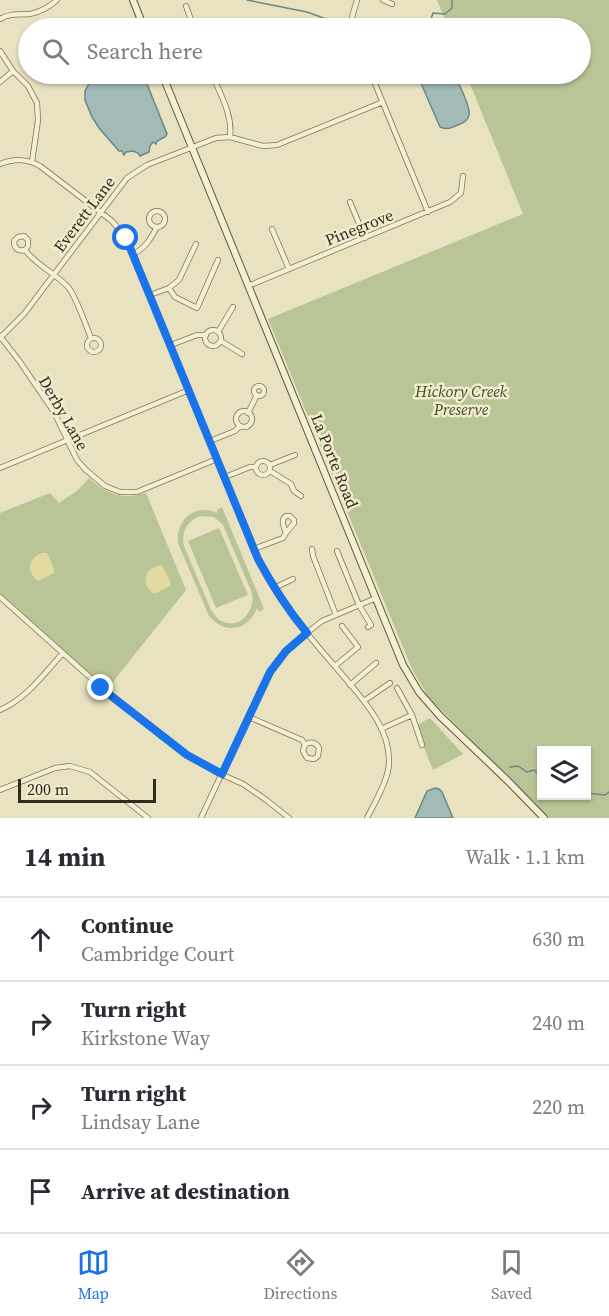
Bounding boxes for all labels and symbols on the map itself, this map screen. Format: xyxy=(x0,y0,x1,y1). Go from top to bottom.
street label: Everett Lane xyxy=(48,172,120,256)
street label: Pinegrove xyxy=(322,203,396,251)
route start xyxy=(112,224,138,250)
street label: Derby Lane xyxy=(34,372,94,454)
park label: Hickory Creek Preserve xyxy=(414,380,508,420)
street label: La Porte Road xyxy=(306,411,364,511)
route end xyxy=(87,674,113,700)
scale bar xyxy=(18,776,156,804)

